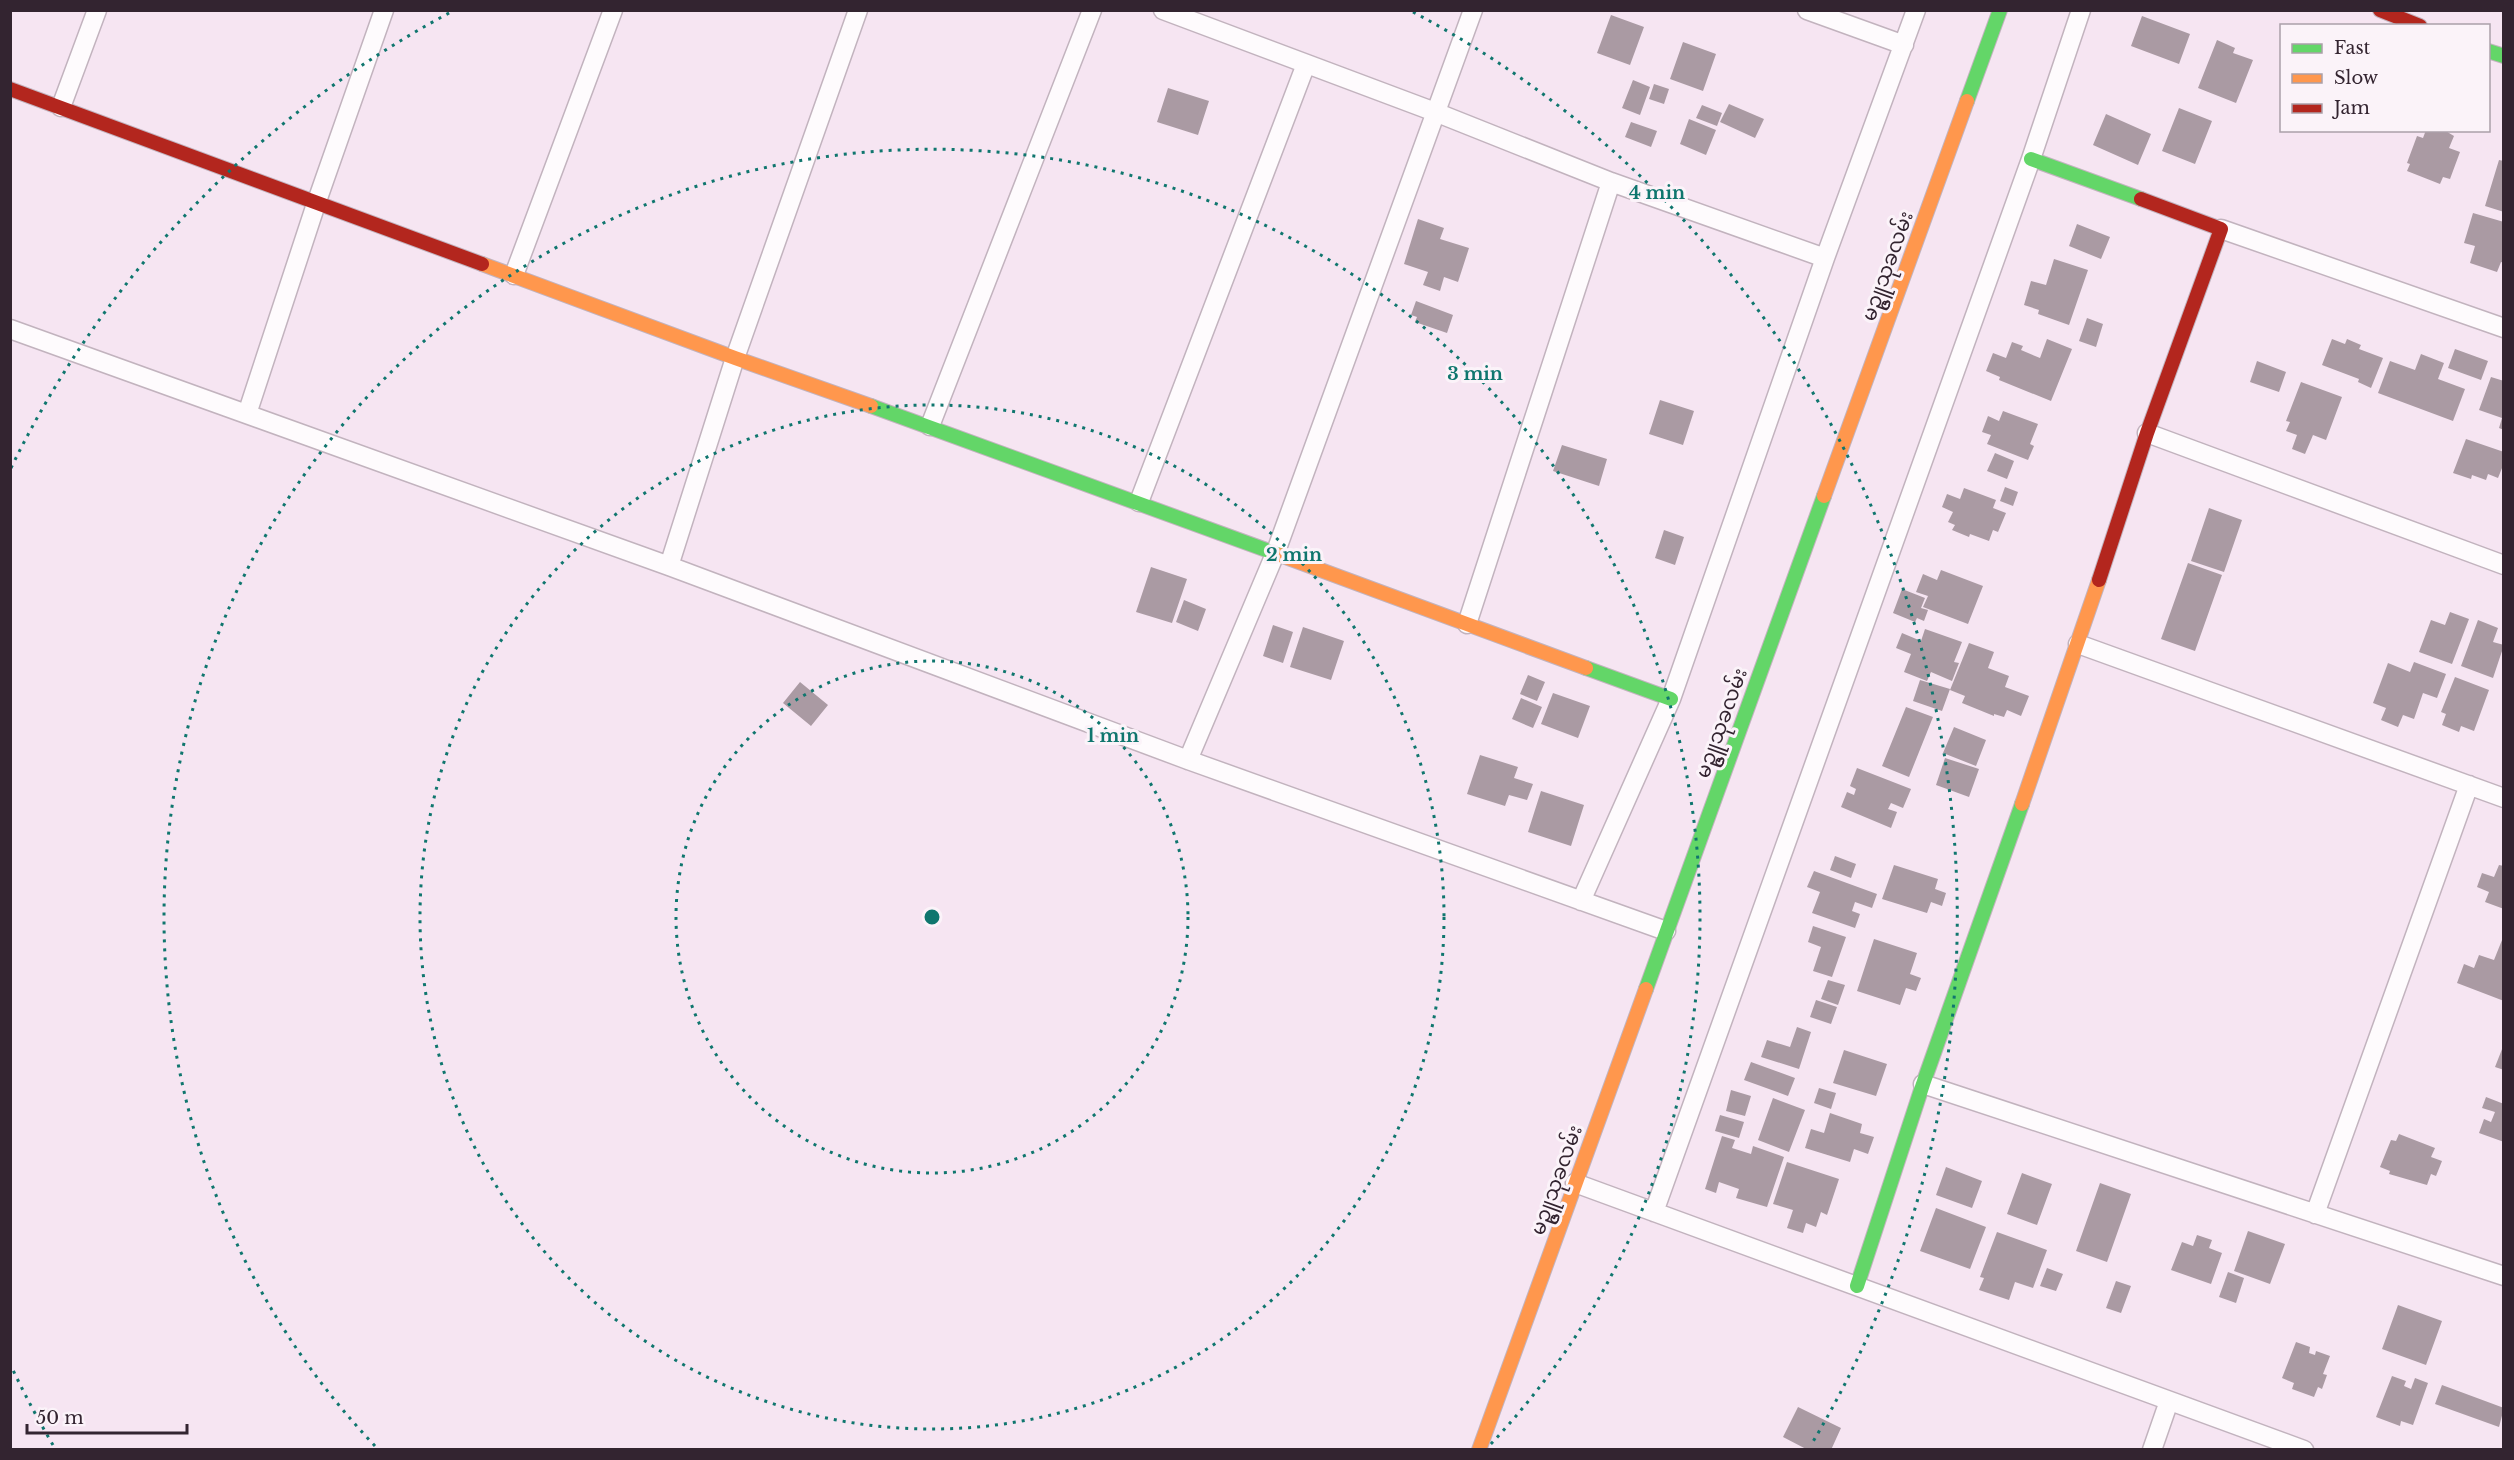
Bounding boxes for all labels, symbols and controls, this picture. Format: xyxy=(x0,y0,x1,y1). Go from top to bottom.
legend xyxy=(2280,24,2490,132)
text: Fast xyxy=(2334,37,2371,59)
text: Slow xyxy=(2334,67,2379,89)
text: Jam xyxy=(2332,97,2370,119)
text: 4 min xyxy=(1629,182,1685,204)
street label: မဥ္ဇူသုခလမ်း xyxy=(1854,207,1923,326)
text: 3 min xyxy=(1447,363,1503,385)
text: 2 min xyxy=(1266,544,1322,566)
street label: မဥ္ဇူသုခလမ်း xyxy=(1688,664,1757,783)
text: 1 min xyxy=(1087,725,1139,747)
centre of rings xyxy=(922,907,942,927)
street label: မဥ္ဇူသုခလမ်း xyxy=(1523,1121,1592,1240)
scale bar xyxy=(27,1397,188,1435)
text: 50 m xyxy=(36,1407,84,1429)

